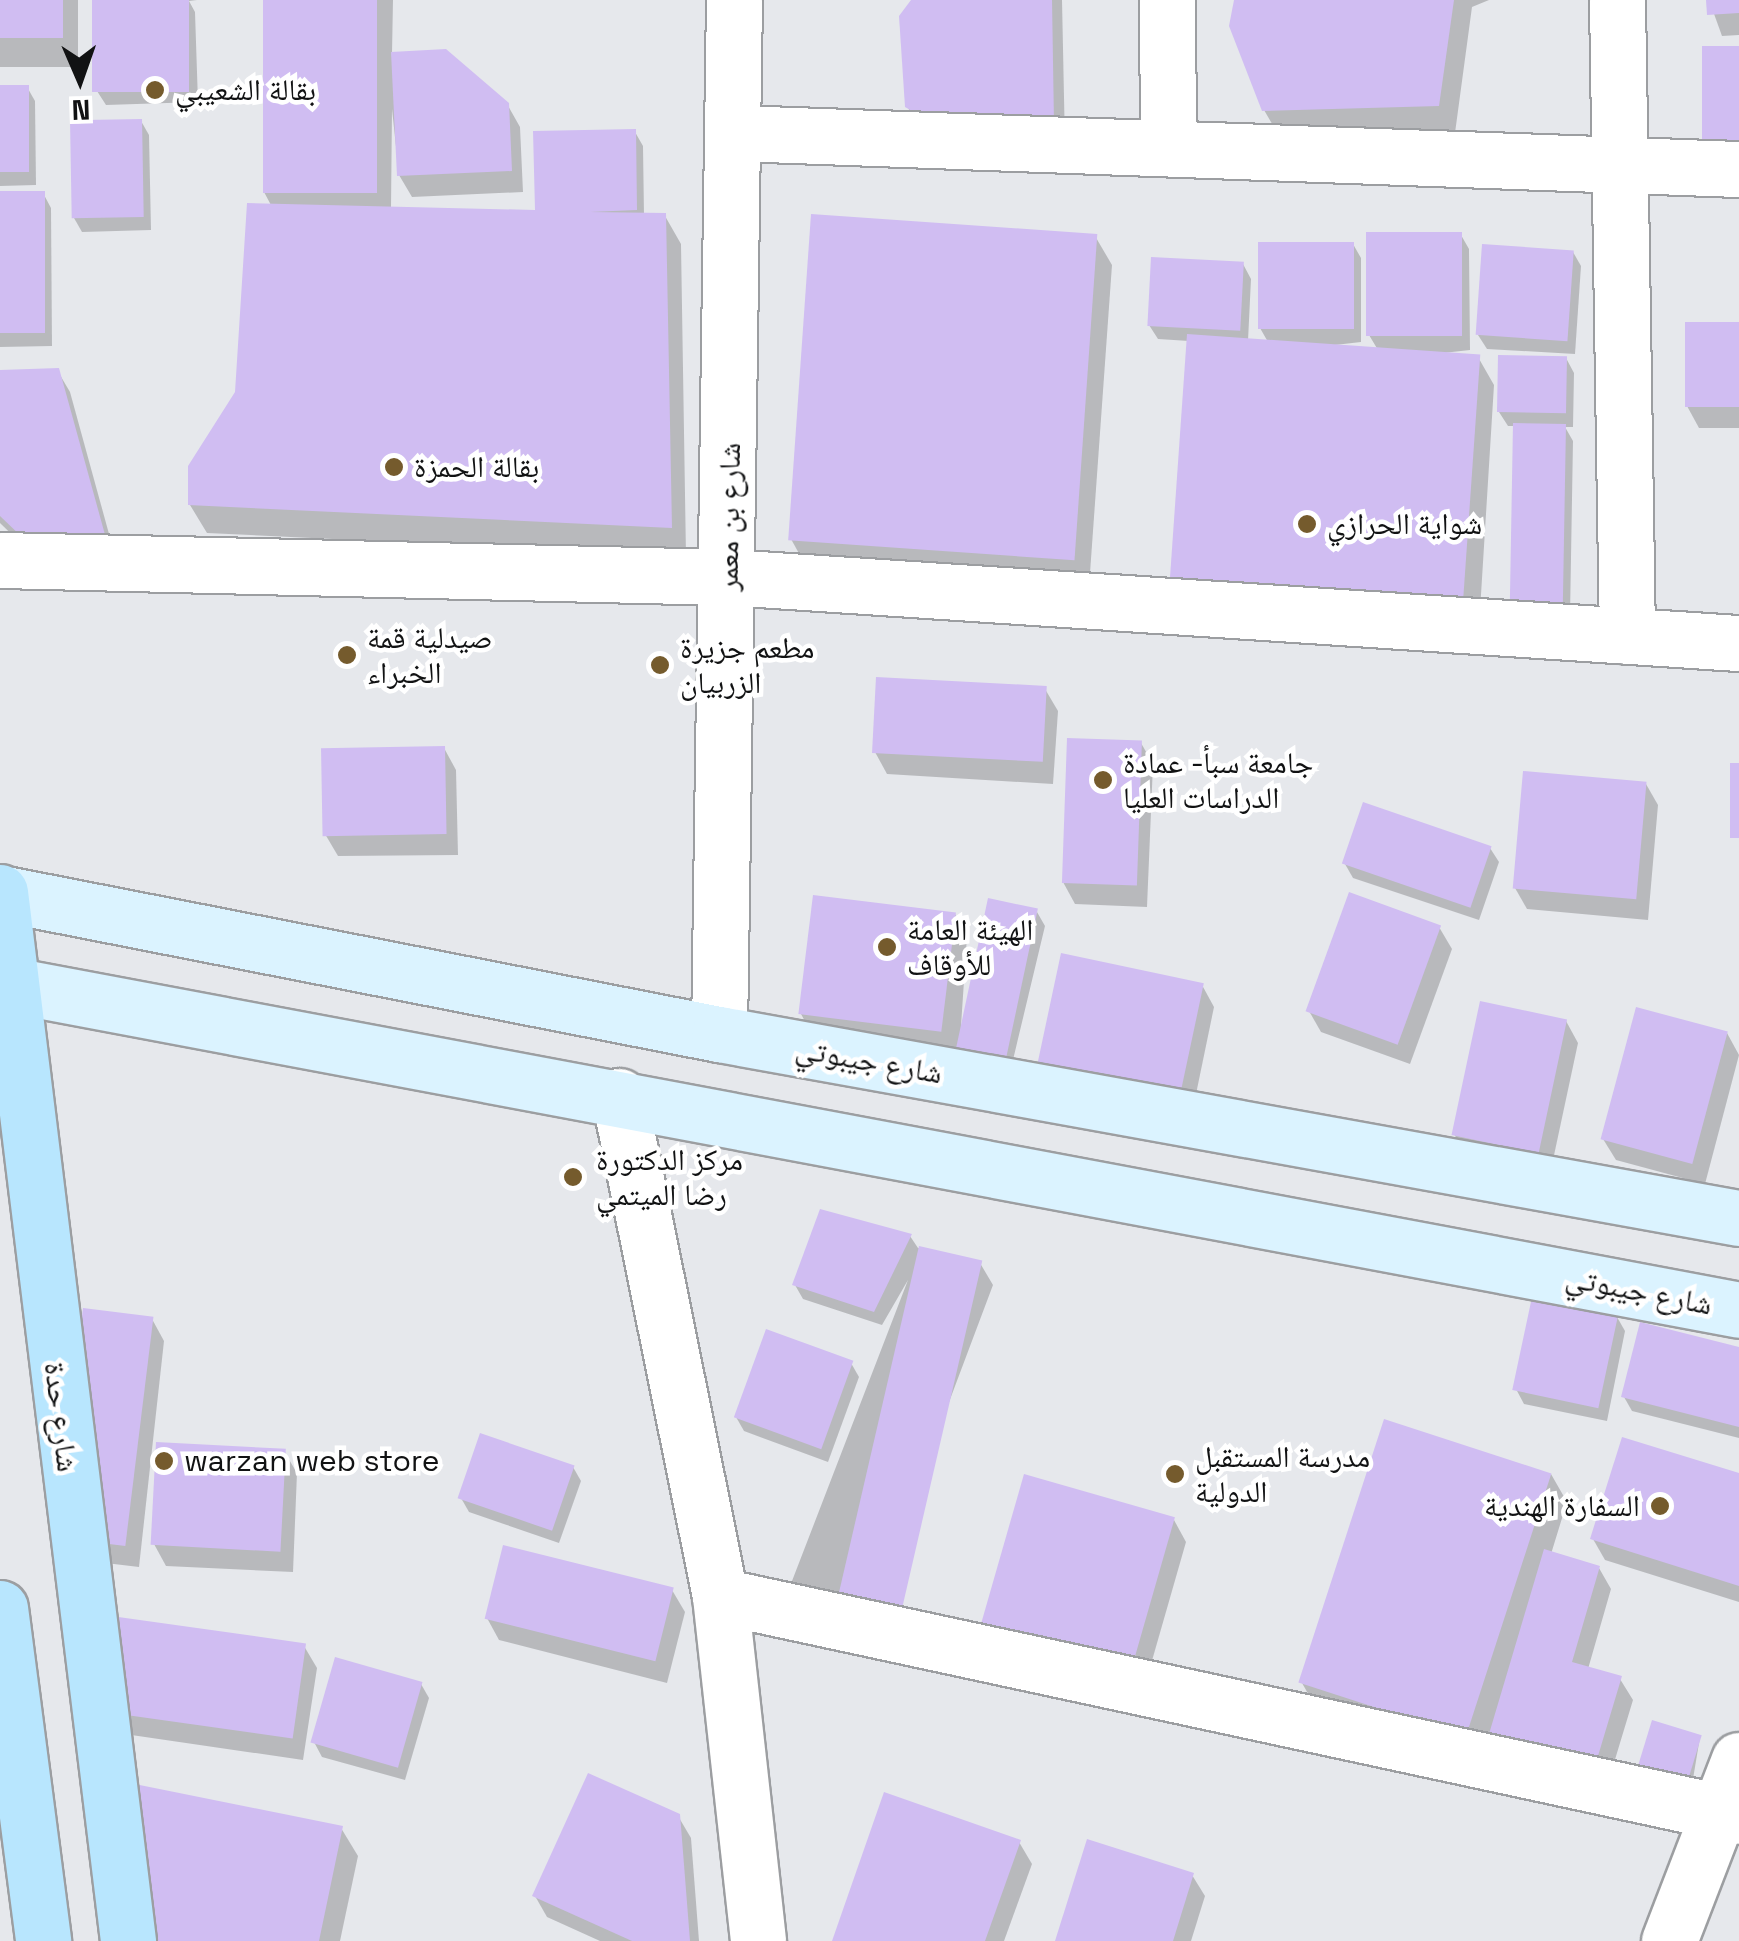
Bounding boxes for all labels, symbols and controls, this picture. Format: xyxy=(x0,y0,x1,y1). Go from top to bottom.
north arrow xyxy=(30,30,130,130)
place label: بقالة الشعيبي xyxy=(175,72,316,108)
marker: بقالة الشعيبي xyxy=(144,79,166,101)
text: N xyxy=(71,92,91,128)
street label: شارع بن معمر xyxy=(710,442,748,592)
place label: بقالة الحمزة xyxy=(414,449,539,485)
marker: بقالة الحمزة xyxy=(383,456,405,478)
place label: شواية الحرازي xyxy=(1327,506,1482,542)
marker: شواية الحرازي xyxy=(1296,513,1318,535)
place label: صيدلية قمة الخبراء xyxy=(367,620,493,690)
place label: مطعم جزيرة الزربيان xyxy=(680,630,814,700)
marker: صيدلية قمة الخبراء xyxy=(336,644,358,666)
marker: مطعم جزيرة الزربيان xyxy=(649,654,671,676)
place label: جامعة سبأ- عمادة الدراسات العليا xyxy=(1123,745,1314,816)
marker: جامعة سبأ- عمادة الدراسات العليا xyxy=(1092,769,1114,791)
place label: الهيئة العامة للأوقاف xyxy=(907,912,1034,982)
marker: الهيئة العامة للأوقاف xyxy=(876,936,898,958)
street label: شارع جيبوتي xyxy=(793,1030,945,1092)
place label: مركز الدكتورة رضا الميتمي xyxy=(596,1142,743,1212)
marker: مركز الدكتورة رضا الميتمي xyxy=(560,1164,586,1190)
street label: شارع جيبوتي xyxy=(1563,1259,1715,1323)
street label: شارع حدة xyxy=(36,1360,86,1474)
place label: مدرسة المستقبل الدولية xyxy=(1195,1439,1370,1510)
place label: warzan web store xyxy=(184,1443,440,1479)
marker: warzan web store xyxy=(153,1450,175,1472)
marker: مدرسة المستقبل الدولية xyxy=(1164,1463,1186,1485)
place label: السفارة الهندية xyxy=(1484,1488,1640,1524)
marker: السفارة الهندية xyxy=(1649,1495,1671,1517)

